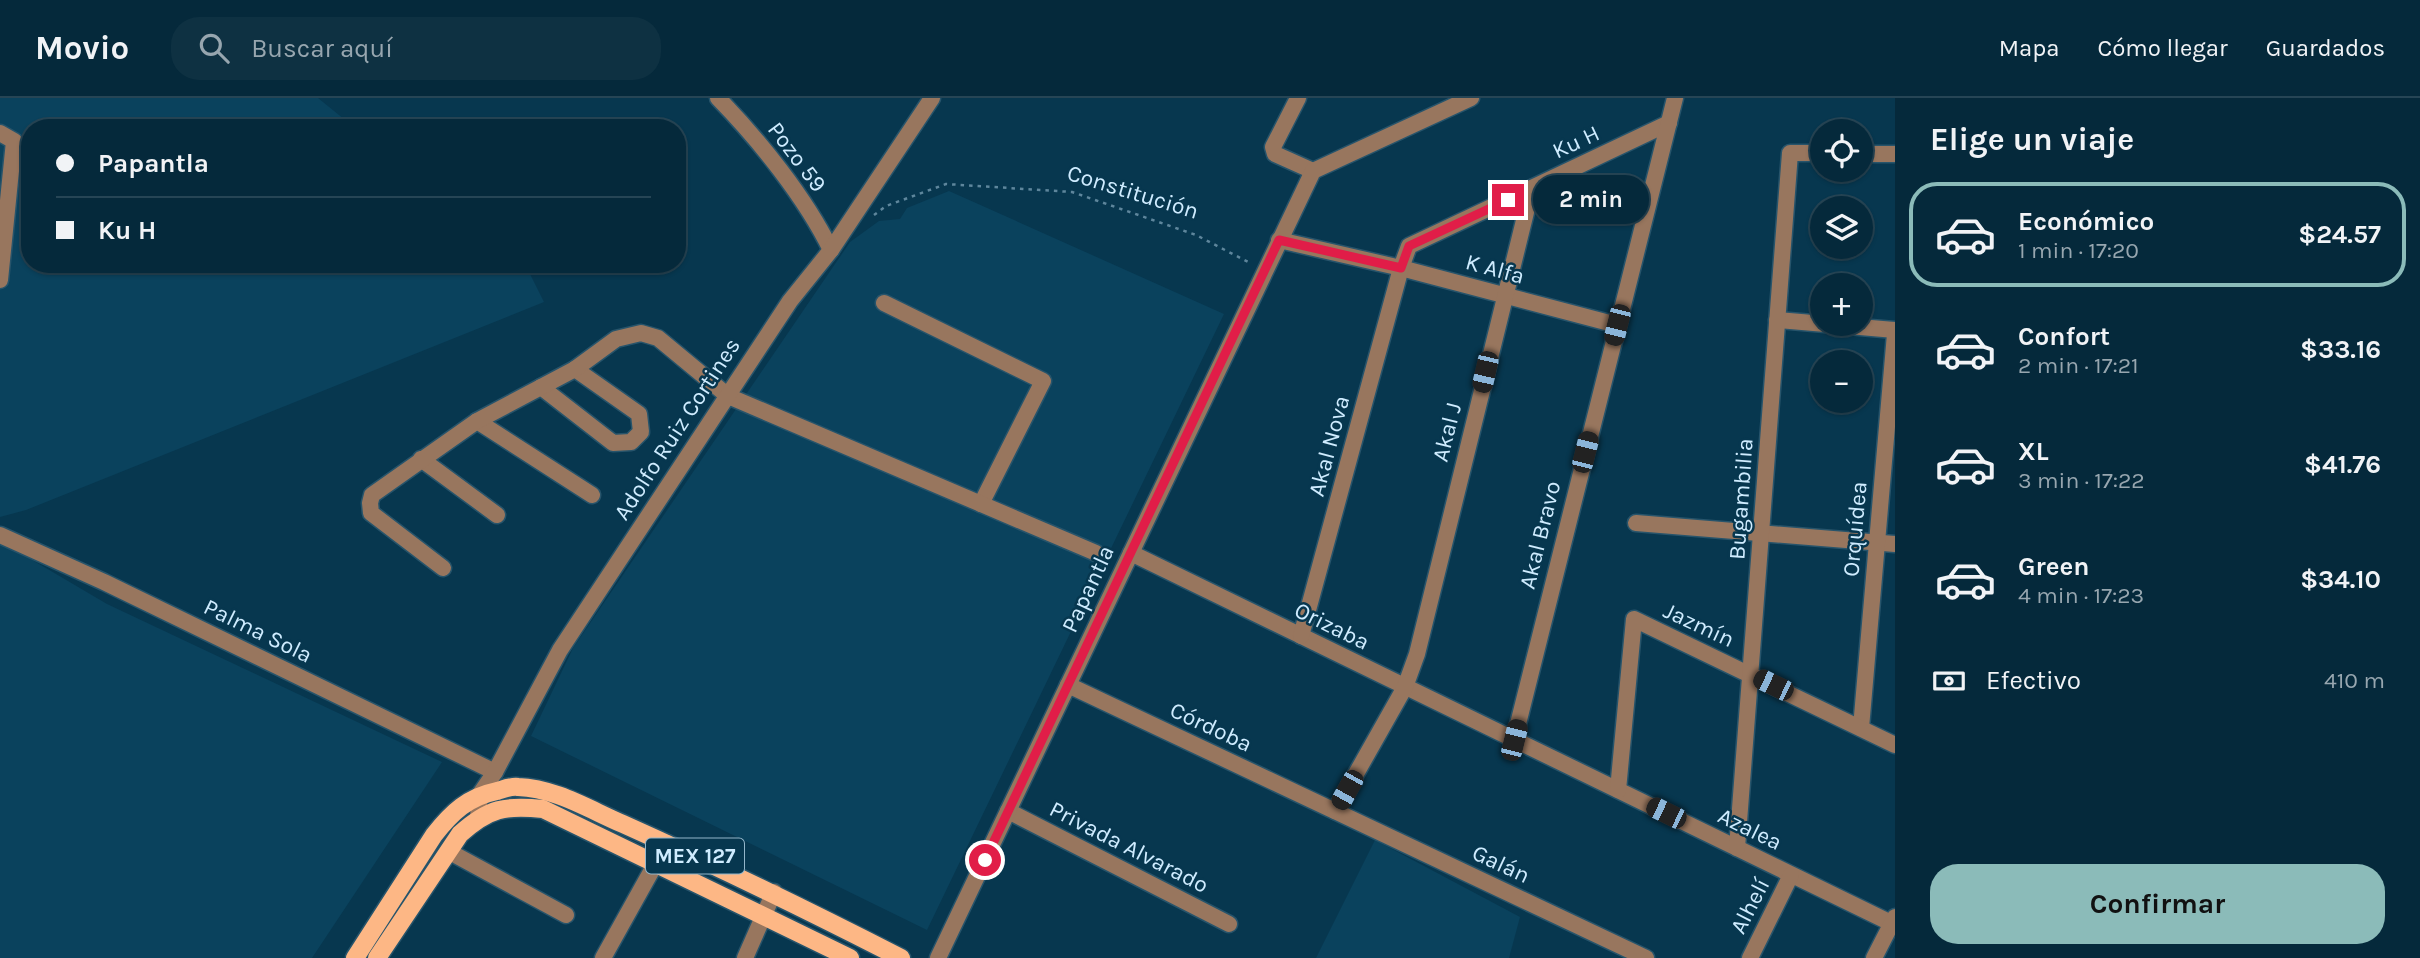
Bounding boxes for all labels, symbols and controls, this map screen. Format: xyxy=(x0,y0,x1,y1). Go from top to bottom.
search box xyxy=(171,17,661,80)
text: Movio xyxy=(35,29,129,67)
icon: search xyxy=(195,29,233,67)
text: Buscar aquí xyxy=(251,33,393,64)
text: Mapa xyxy=(1999,34,2059,62)
text: Cómo llegar xyxy=(2097,34,2228,62)
text: Guardados xyxy=(2266,34,2385,62)
street label: Pozo 59 xyxy=(762,117,832,197)
street label: Ku H xyxy=(1548,119,1604,165)
map controls xyxy=(1810,119,1873,413)
button: locate xyxy=(1810,119,1873,182)
text: Elige un viaje xyxy=(1930,121,2134,158)
text: Papantla xyxy=(98,148,209,179)
street label: Constitución xyxy=(1064,159,1202,225)
callout: 2 min xyxy=(1532,176,1648,224)
route end xyxy=(1492,184,1524,216)
text: 2 min xyxy=(1559,186,1623,213)
button: layers xyxy=(1810,196,1873,259)
icon: car xyxy=(1934,203,1997,266)
text: Económico xyxy=(2018,206,2154,237)
text: Ku H xyxy=(98,215,156,246)
text: $24.57 xyxy=(2298,219,2381,250)
text: 1 min · 17:20 xyxy=(2018,237,2139,264)
street label: K Alfa xyxy=(1463,248,1527,290)
button: + xyxy=(1810,273,1873,336)
car xyxy=(1602,302,1633,348)
icon: car xyxy=(1934,318,1997,381)
text: Confort xyxy=(2018,321,2110,352)
street label: Adolfo Ruiz Cortines xyxy=(608,333,746,525)
text: $33.16 xyxy=(2300,334,2381,365)
car xyxy=(1471,349,1500,395)
button: − xyxy=(1810,350,1873,413)
text: 2 min · 17:21 xyxy=(2018,352,2139,379)
street label: Akal Nova xyxy=(1303,393,1355,499)
street label: Akal J xyxy=(1427,400,1467,464)
car xyxy=(1570,429,1601,475)
icon: car xyxy=(1934,433,1997,496)
text: XL xyxy=(2018,436,2049,467)
street label: Bugambilia xyxy=(1723,437,1759,561)
text: $41.76 xyxy=(2304,449,2381,480)
text: 3 min · 17:22 xyxy=(2018,467,2145,494)
street label: Akal Bravo xyxy=(1514,478,1566,592)
street label: Orquídea xyxy=(1837,480,1873,578)
street label: Papantla xyxy=(1056,541,1120,637)
icon: car xyxy=(1934,548,1997,611)
text: Green xyxy=(2018,551,2090,582)
text: $34.10 xyxy=(2300,564,2381,595)
text: 4 min · 17:23 xyxy=(2018,582,2144,609)
street label: Palma Sola xyxy=(199,593,317,669)
street label: Orizaba xyxy=(1290,596,1374,656)
street label: Jazmín xyxy=(1659,597,1739,653)
icon: cash xyxy=(1930,662,1968,700)
text: Efectivo xyxy=(1986,665,2081,696)
car xyxy=(1750,666,1797,704)
text: 410 m xyxy=(2324,667,2385,694)
street label: Córdoba xyxy=(1166,696,1256,758)
car xyxy=(1499,717,1530,763)
car xyxy=(1328,767,1367,813)
car xyxy=(1643,794,1690,832)
street label: Privada Alvarado xyxy=(1045,795,1213,899)
street label: Azalea xyxy=(1714,802,1786,856)
road number: MEX 127 xyxy=(646,838,744,874)
street label: Galán xyxy=(1468,839,1534,889)
route start xyxy=(969,844,1001,876)
button: Confirmar xyxy=(1930,864,2385,944)
street label: Alhelí xyxy=(1725,874,1775,938)

